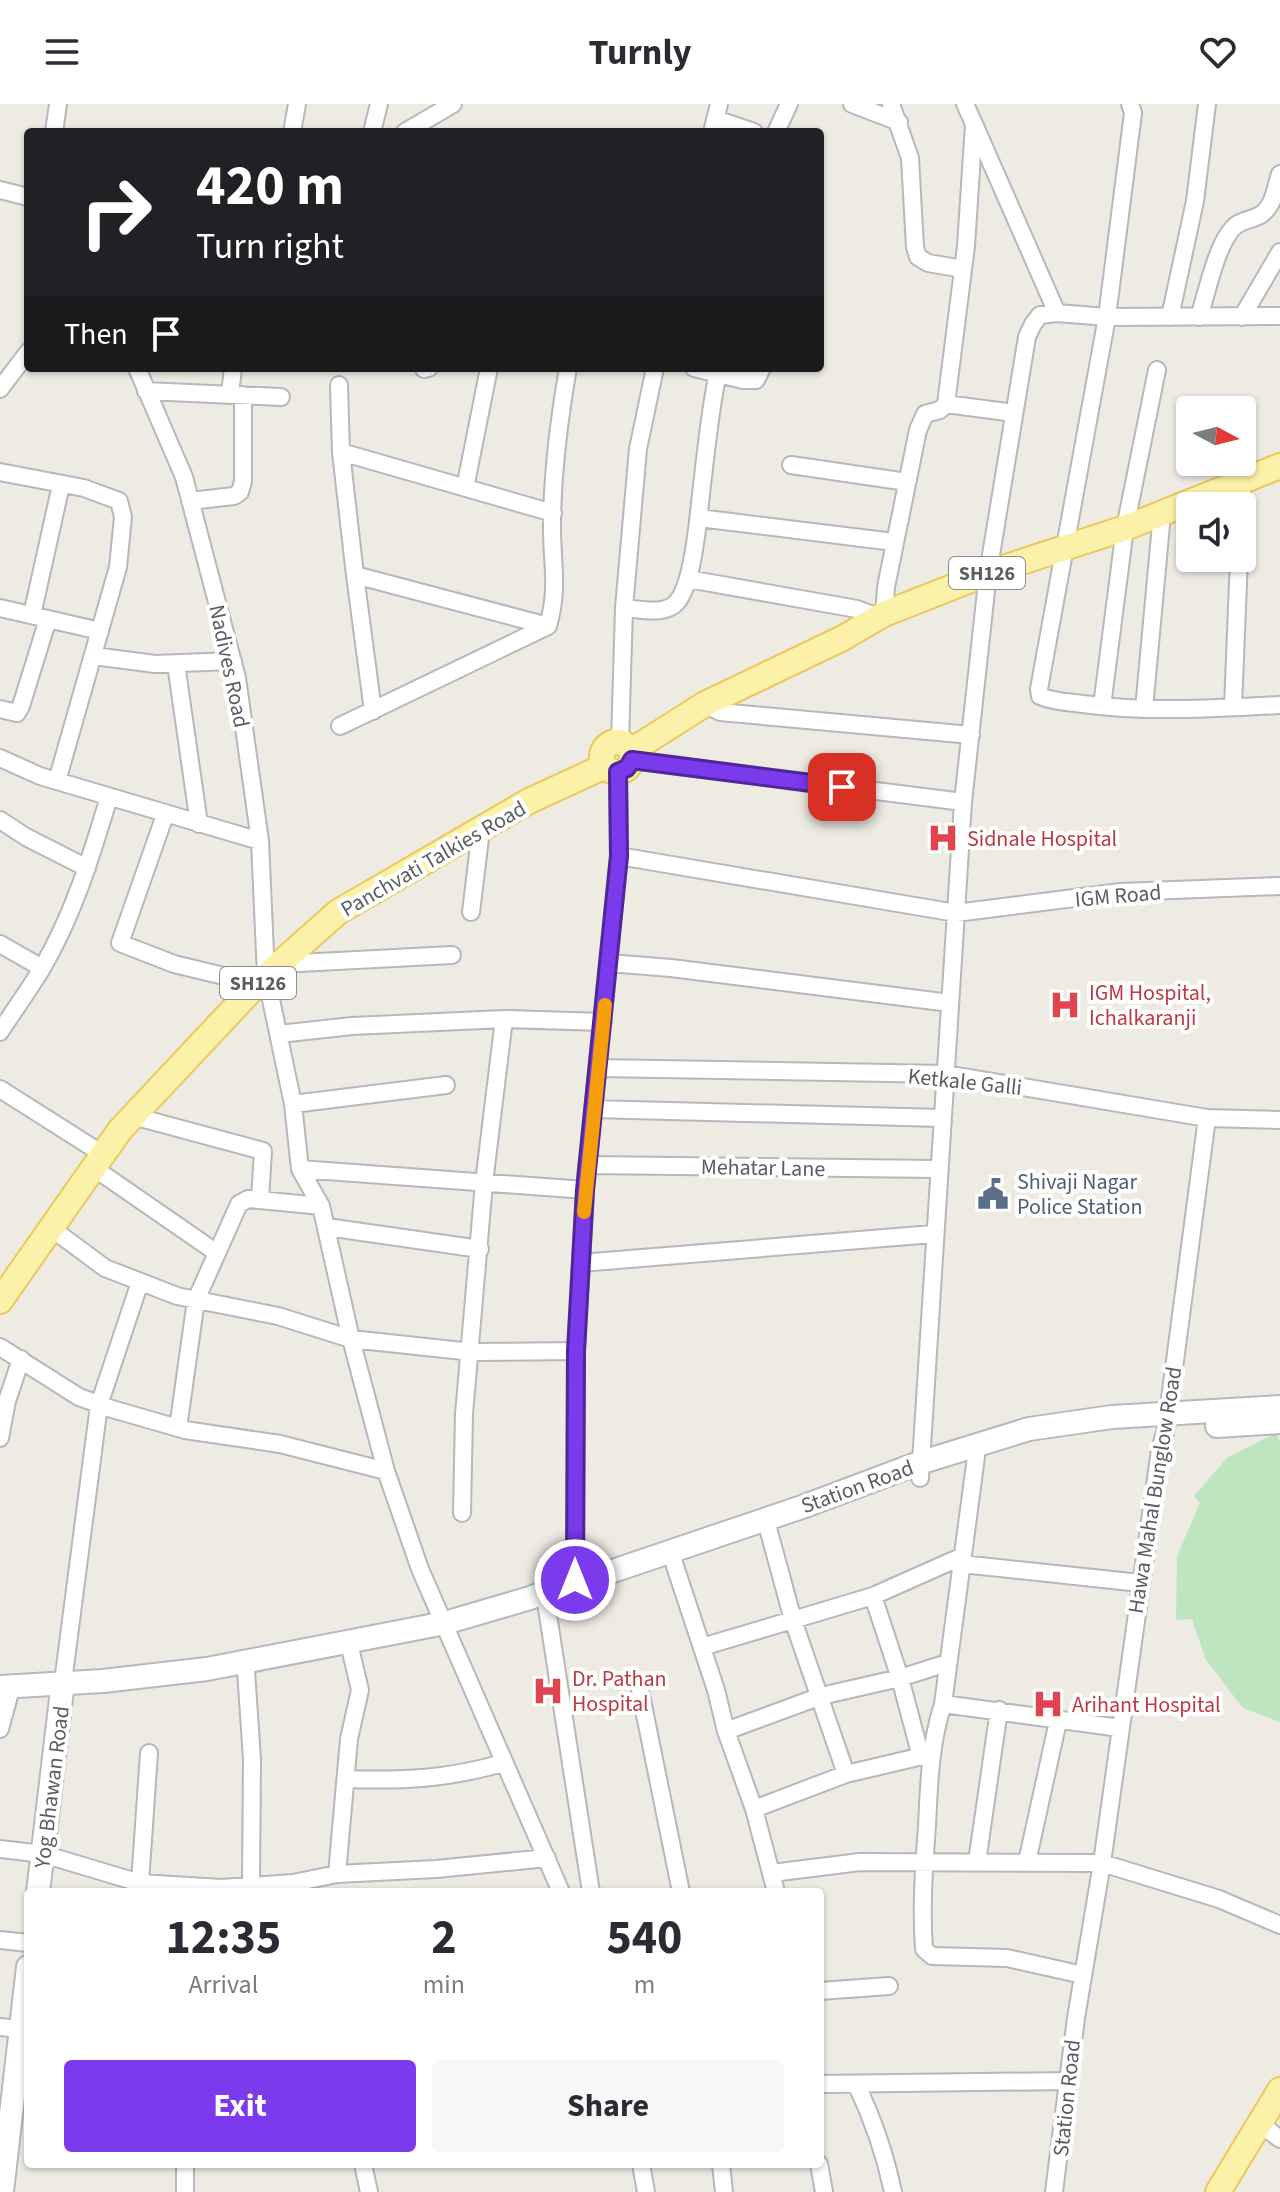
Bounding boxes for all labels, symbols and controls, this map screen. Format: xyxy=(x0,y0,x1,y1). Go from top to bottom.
text: Turnly xyxy=(589,27,691,78)
icon: menu xyxy=(40,30,84,74)
icon: heart xyxy=(1196,30,1240,74)
text: 420 m xyxy=(196,147,344,226)
icon: right xyxy=(64,160,168,264)
text: Turn right xyxy=(196,221,344,272)
icon: arrive xyxy=(144,312,188,356)
text: Then xyxy=(64,313,128,356)
north arrow xyxy=(1176,396,1256,476)
map controls xyxy=(1176,396,1256,572)
button: sound xyxy=(1176,492,1256,572)
road number: SH126 xyxy=(949,557,1025,589)
street label: Nadives Road xyxy=(200,602,258,731)
pin xyxy=(808,753,876,821)
icon: arrive xyxy=(820,765,864,809)
street label: Panchvati Talkies Road xyxy=(335,793,532,925)
hospital icon: Sidnale Hospital xyxy=(926,821,960,855)
place label: Sidnale Hospital xyxy=(967,823,1117,855)
street label: IGM Road xyxy=(1073,876,1163,916)
road number: SH126 xyxy=(220,967,296,999)
place label: IGM Hospital, Ichalkaranji xyxy=(1089,977,1211,1034)
hospital icon: IGM Hospital, Ichalkaranji xyxy=(1048,988,1082,1022)
street label: Ketkale Galli xyxy=(906,1060,1024,1104)
street label: Mehatar Lane xyxy=(700,1151,826,1185)
place label: Shivaji Nagar Police Station xyxy=(1017,1166,1143,1223)
public building icon: Shivaji Nagar Police Station xyxy=(976,1177,1010,1211)
street label: Hawa Mahal Bunglow Road xyxy=(1120,1364,1190,1616)
street label: Station Road xyxy=(797,1452,918,1522)
position arrow xyxy=(533,1538,617,1622)
place label: Dr. Pathan Hospital xyxy=(572,1663,667,1720)
hospital icon: Dr. Pathan Hospital xyxy=(531,1674,565,1708)
hospital icon: Arihant Hospital xyxy=(1031,1687,1065,1721)
place label: Arihant Hospital xyxy=(1072,1689,1221,1721)
street label: Yog Bhawan Road xyxy=(26,1704,78,1871)
text: 12:35 xyxy=(165,1904,281,1972)
text: 2 xyxy=(431,1904,457,1972)
text: 540 xyxy=(606,1904,682,1972)
text: Arrival xyxy=(188,1966,258,2003)
text: min xyxy=(423,1966,465,2003)
text: m xyxy=(634,1966,655,2003)
street label: Station Road xyxy=(1045,2038,1089,2158)
button: Exit xyxy=(64,2060,416,2152)
button: Share xyxy=(432,2060,784,2152)

